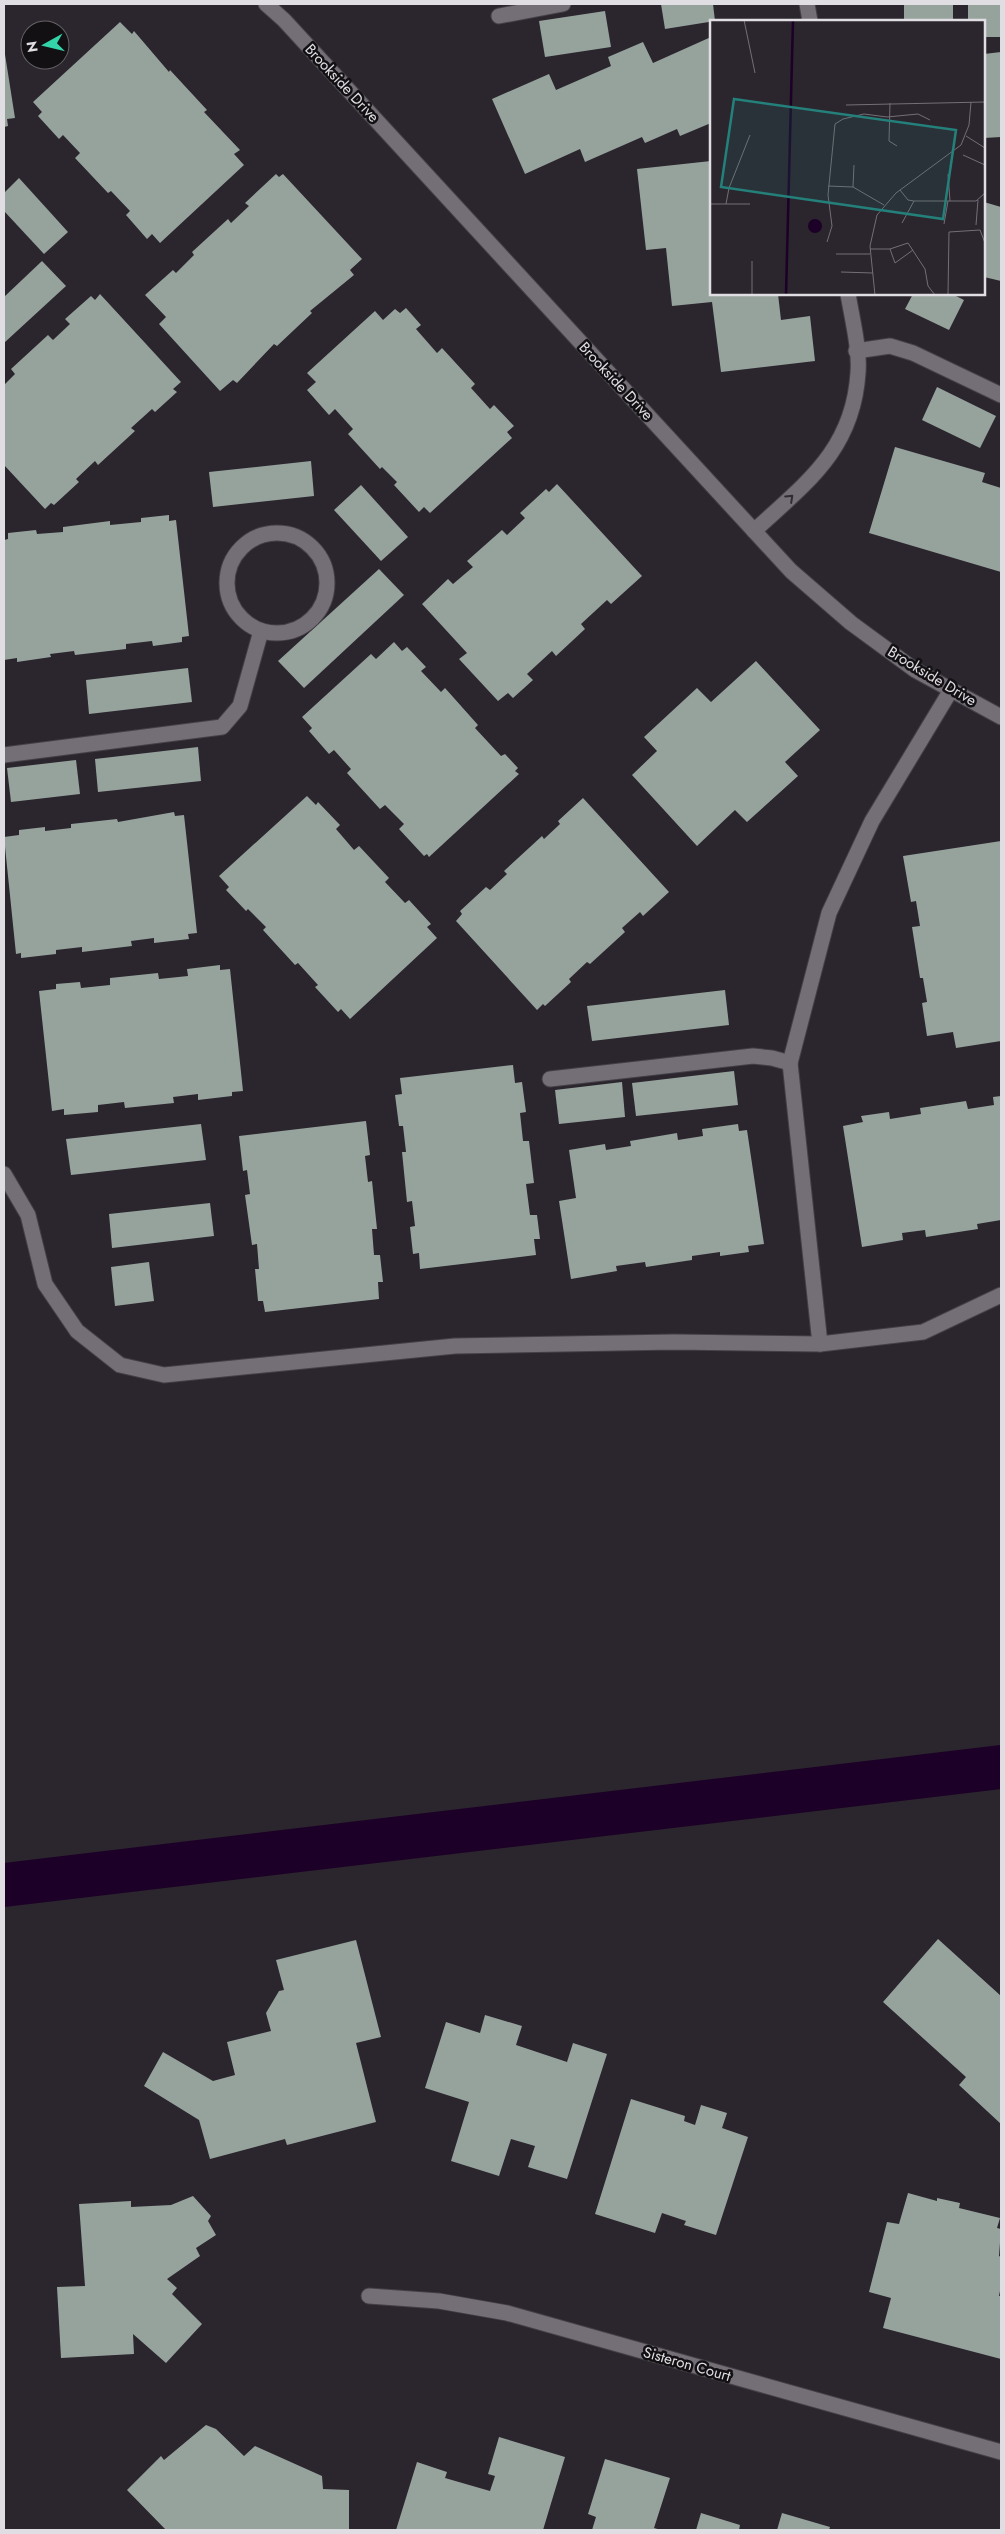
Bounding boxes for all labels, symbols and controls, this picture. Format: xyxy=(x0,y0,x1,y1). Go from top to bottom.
north arrow xyxy=(20,20,70,70)
inset map xyxy=(710,20,985,295)
street label: Brookside Drive xyxy=(300,39,384,127)
text: N xyxy=(21,40,43,54)
street label: Brookside Drive xyxy=(574,337,658,425)
one-way arrow xyxy=(784,495,793,504)
street label: Brookside Drive xyxy=(883,641,981,711)
street label: Sisteron Court xyxy=(641,2341,734,2387)

